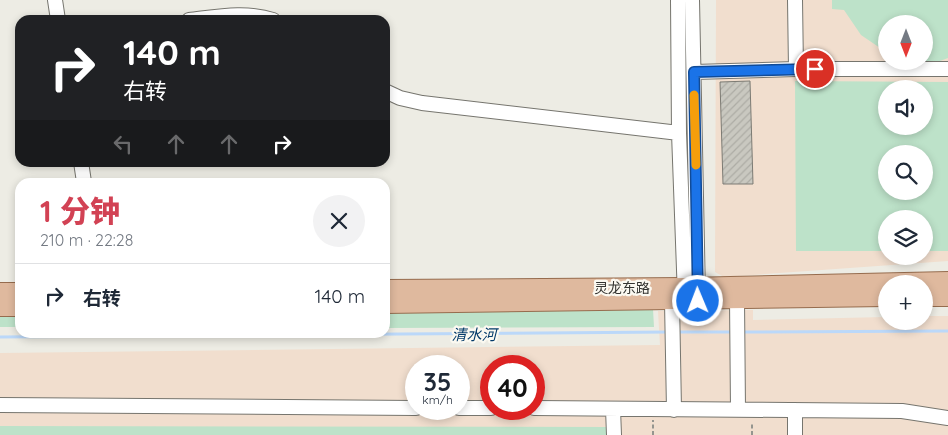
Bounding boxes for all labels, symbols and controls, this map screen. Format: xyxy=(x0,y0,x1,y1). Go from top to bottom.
north arrow xyxy=(878,15,932,70)
map controls xyxy=(878,15,933,330)
text: 140 m xyxy=(123,30,221,74)
icon: right xyxy=(40,35,105,100)
pin xyxy=(794,48,836,90)
icon: arrive xyxy=(801,55,829,83)
text: 右转 xyxy=(123,77,167,105)
button: sound xyxy=(878,80,933,135)
icon: left xyxy=(109,130,137,158)
icon: ahead xyxy=(162,130,190,158)
icon: ahead xyxy=(215,130,243,158)
icon: right xyxy=(268,130,296,158)
button: search xyxy=(878,145,933,200)
text: 1 分钟 xyxy=(40,192,120,230)
button: close xyxy=(313,195,365,247)
button: layers xyxy=(878,210,933,265)
text: 210 m · 22:28 xyxy=(40,230,133,250)
position arrow xyxy=(671,274,723,326)
button: + xyxy=(878,275,933,330)
street label: 灵龙东路 xyxy=(594,279,650,297)
icon: right xyxy=(40,282,68,310)
text: 140 m xyxy=(314,284,365,308)
text: 右转 xyxy=(83,286,121,310)
water label: 清水河 xyxy=(451,325,499,344)
speed limit sign: 40 xyxy=(480,355,545,420)
text: 35 xyxy=(424,366,451,397)
text: km/h xyxy=(422,392,453,407)

